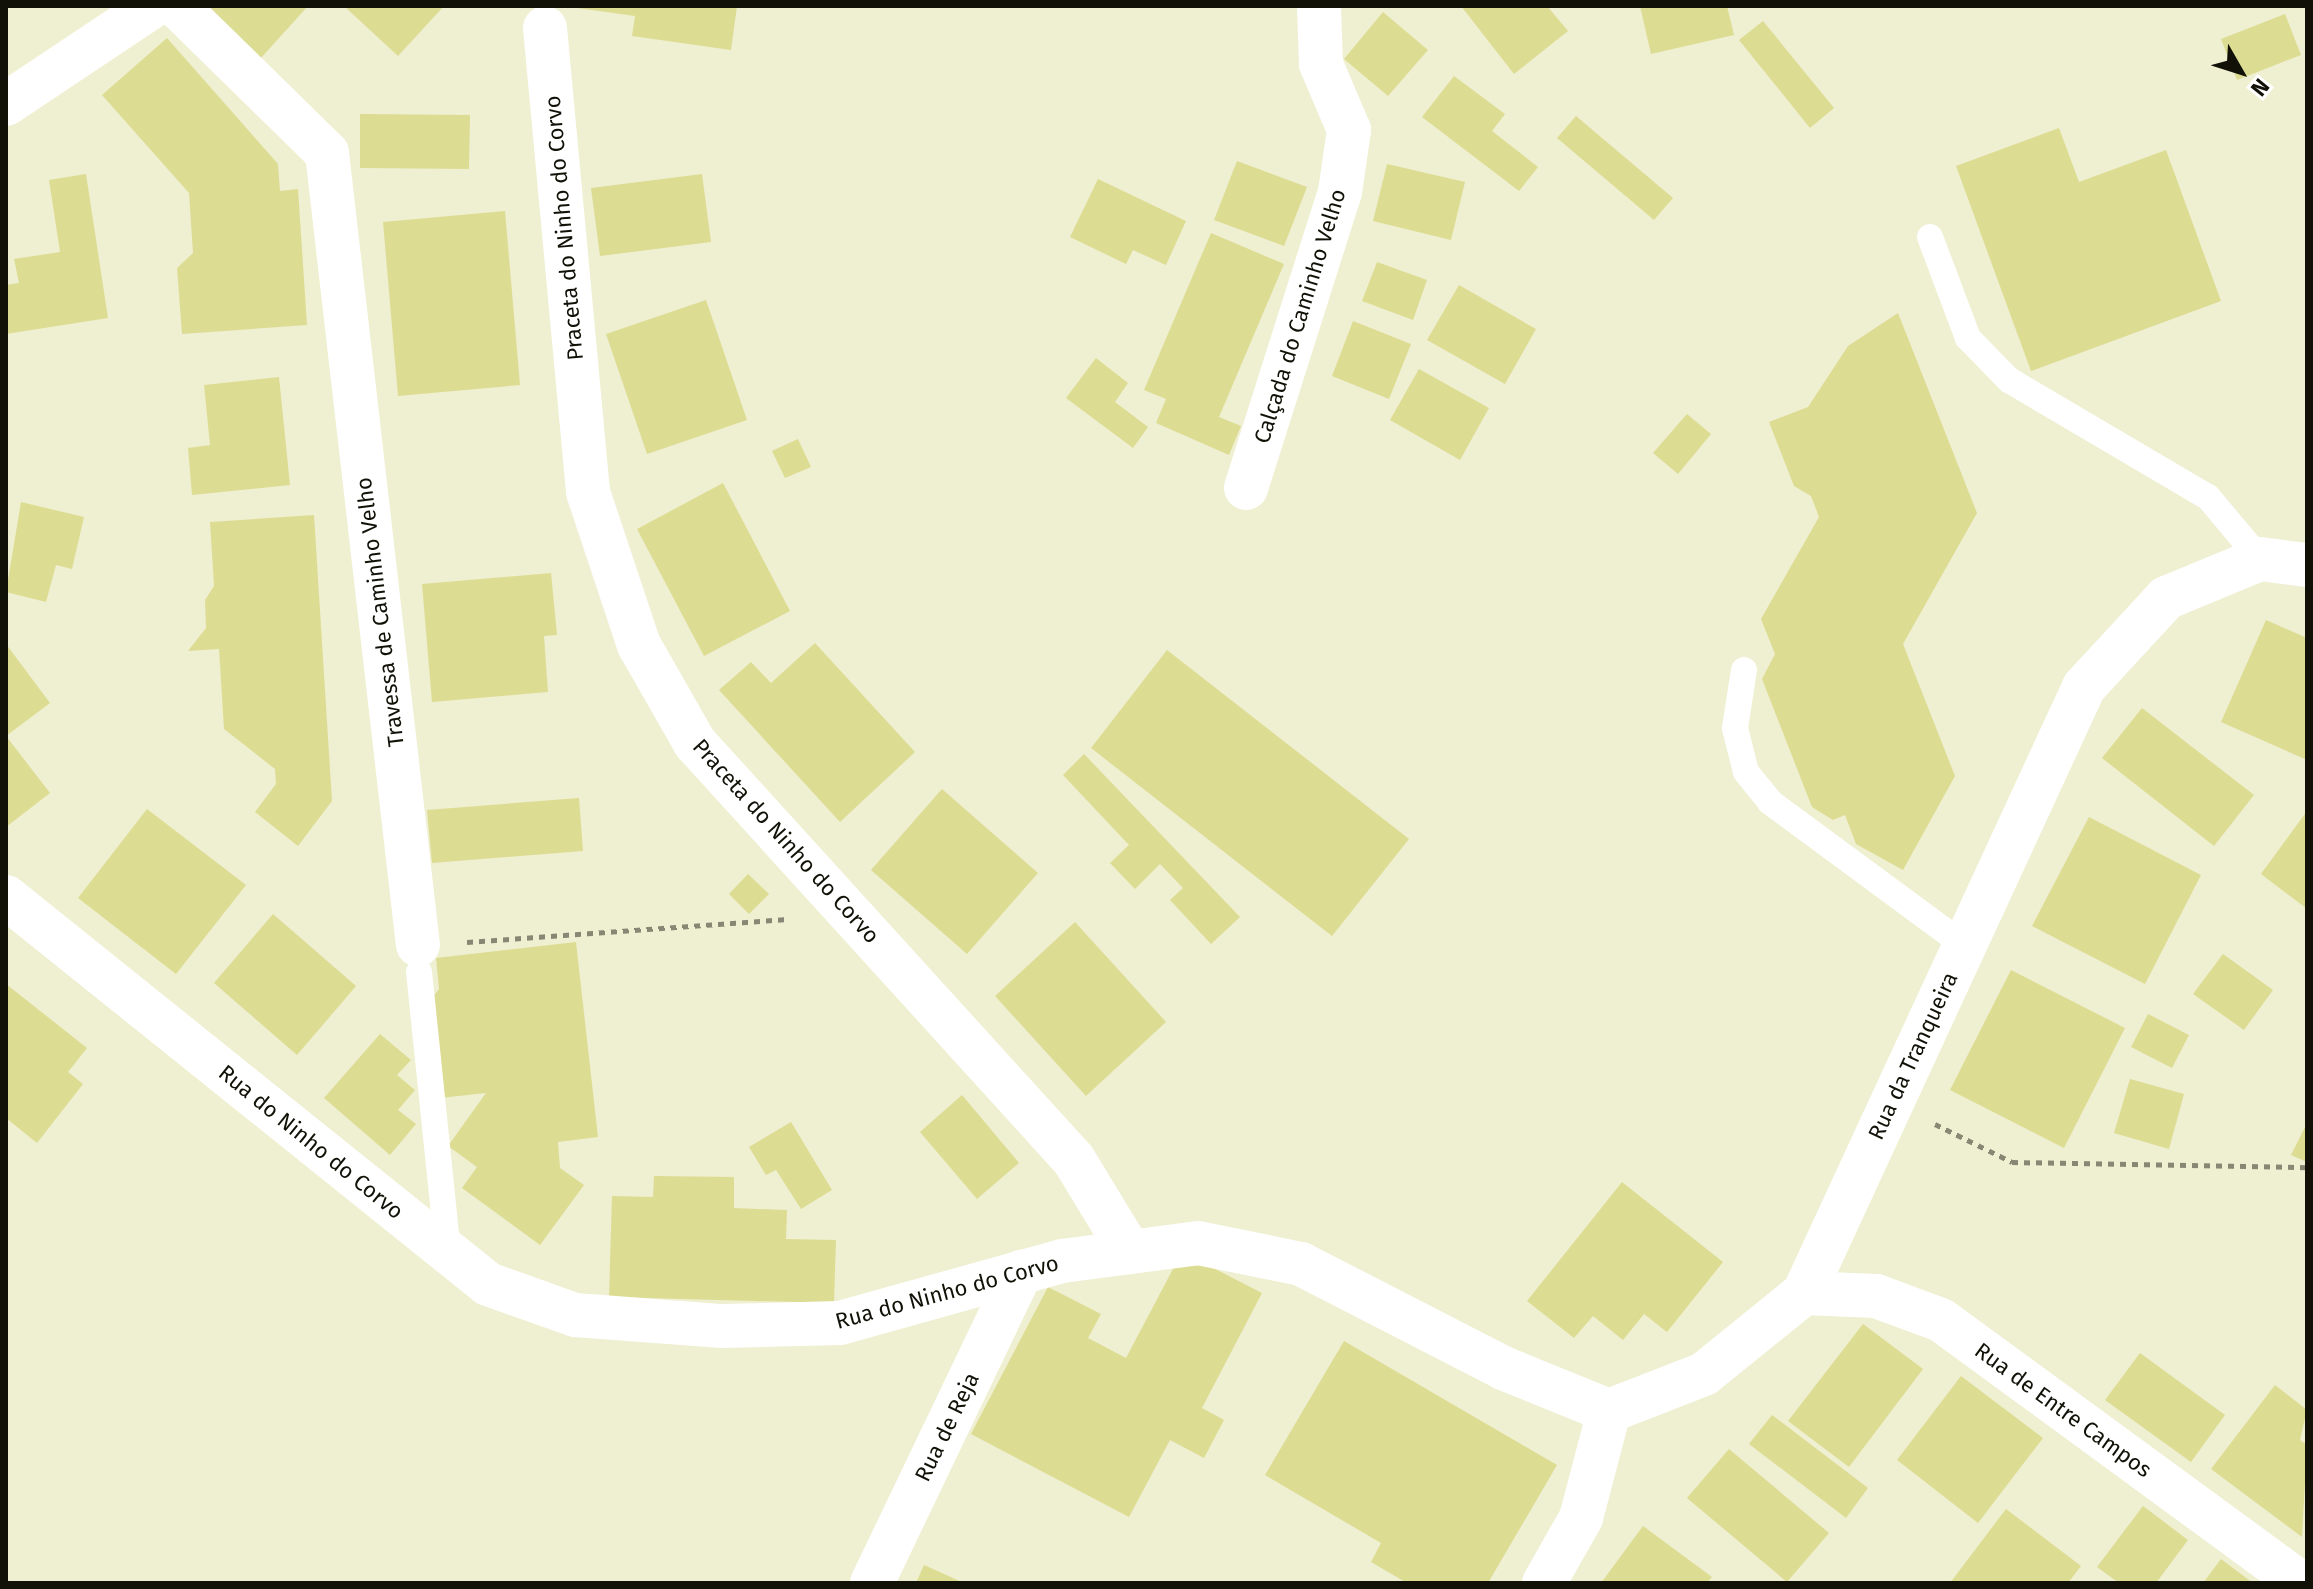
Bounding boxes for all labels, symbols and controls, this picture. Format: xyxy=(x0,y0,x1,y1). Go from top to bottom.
north arrow xyxy=(2201,32,2281,112)
text: N xyxy=(2245,73,2275,102)
street label: Praceta do Ninho do Corvo xyxy=(539,94,589,362)
street label: Calçada do Caminho Velho xyxy=(1249,186,1351,446)
street label: Travessa de Caminho Velho xyxy=(350,476,410,748)
street label: Praceta do Ninho do Corvo xyxy=(687,733,885,949)
street label: Rua da Tranqueira xyxy=(1863,968,1963,1144)
street label: Rua do Ninho do Corvo xyxy=(213,1059,409,1225)
street label: Rua do Ninho do Corvo xyxy=(832,1249,1062,1335)
street label: Rua de Entre Campos xyxy=(1969,1337,2157,1483)
street label: Rua de Reja xyxy=(909,1368,985,1486)

